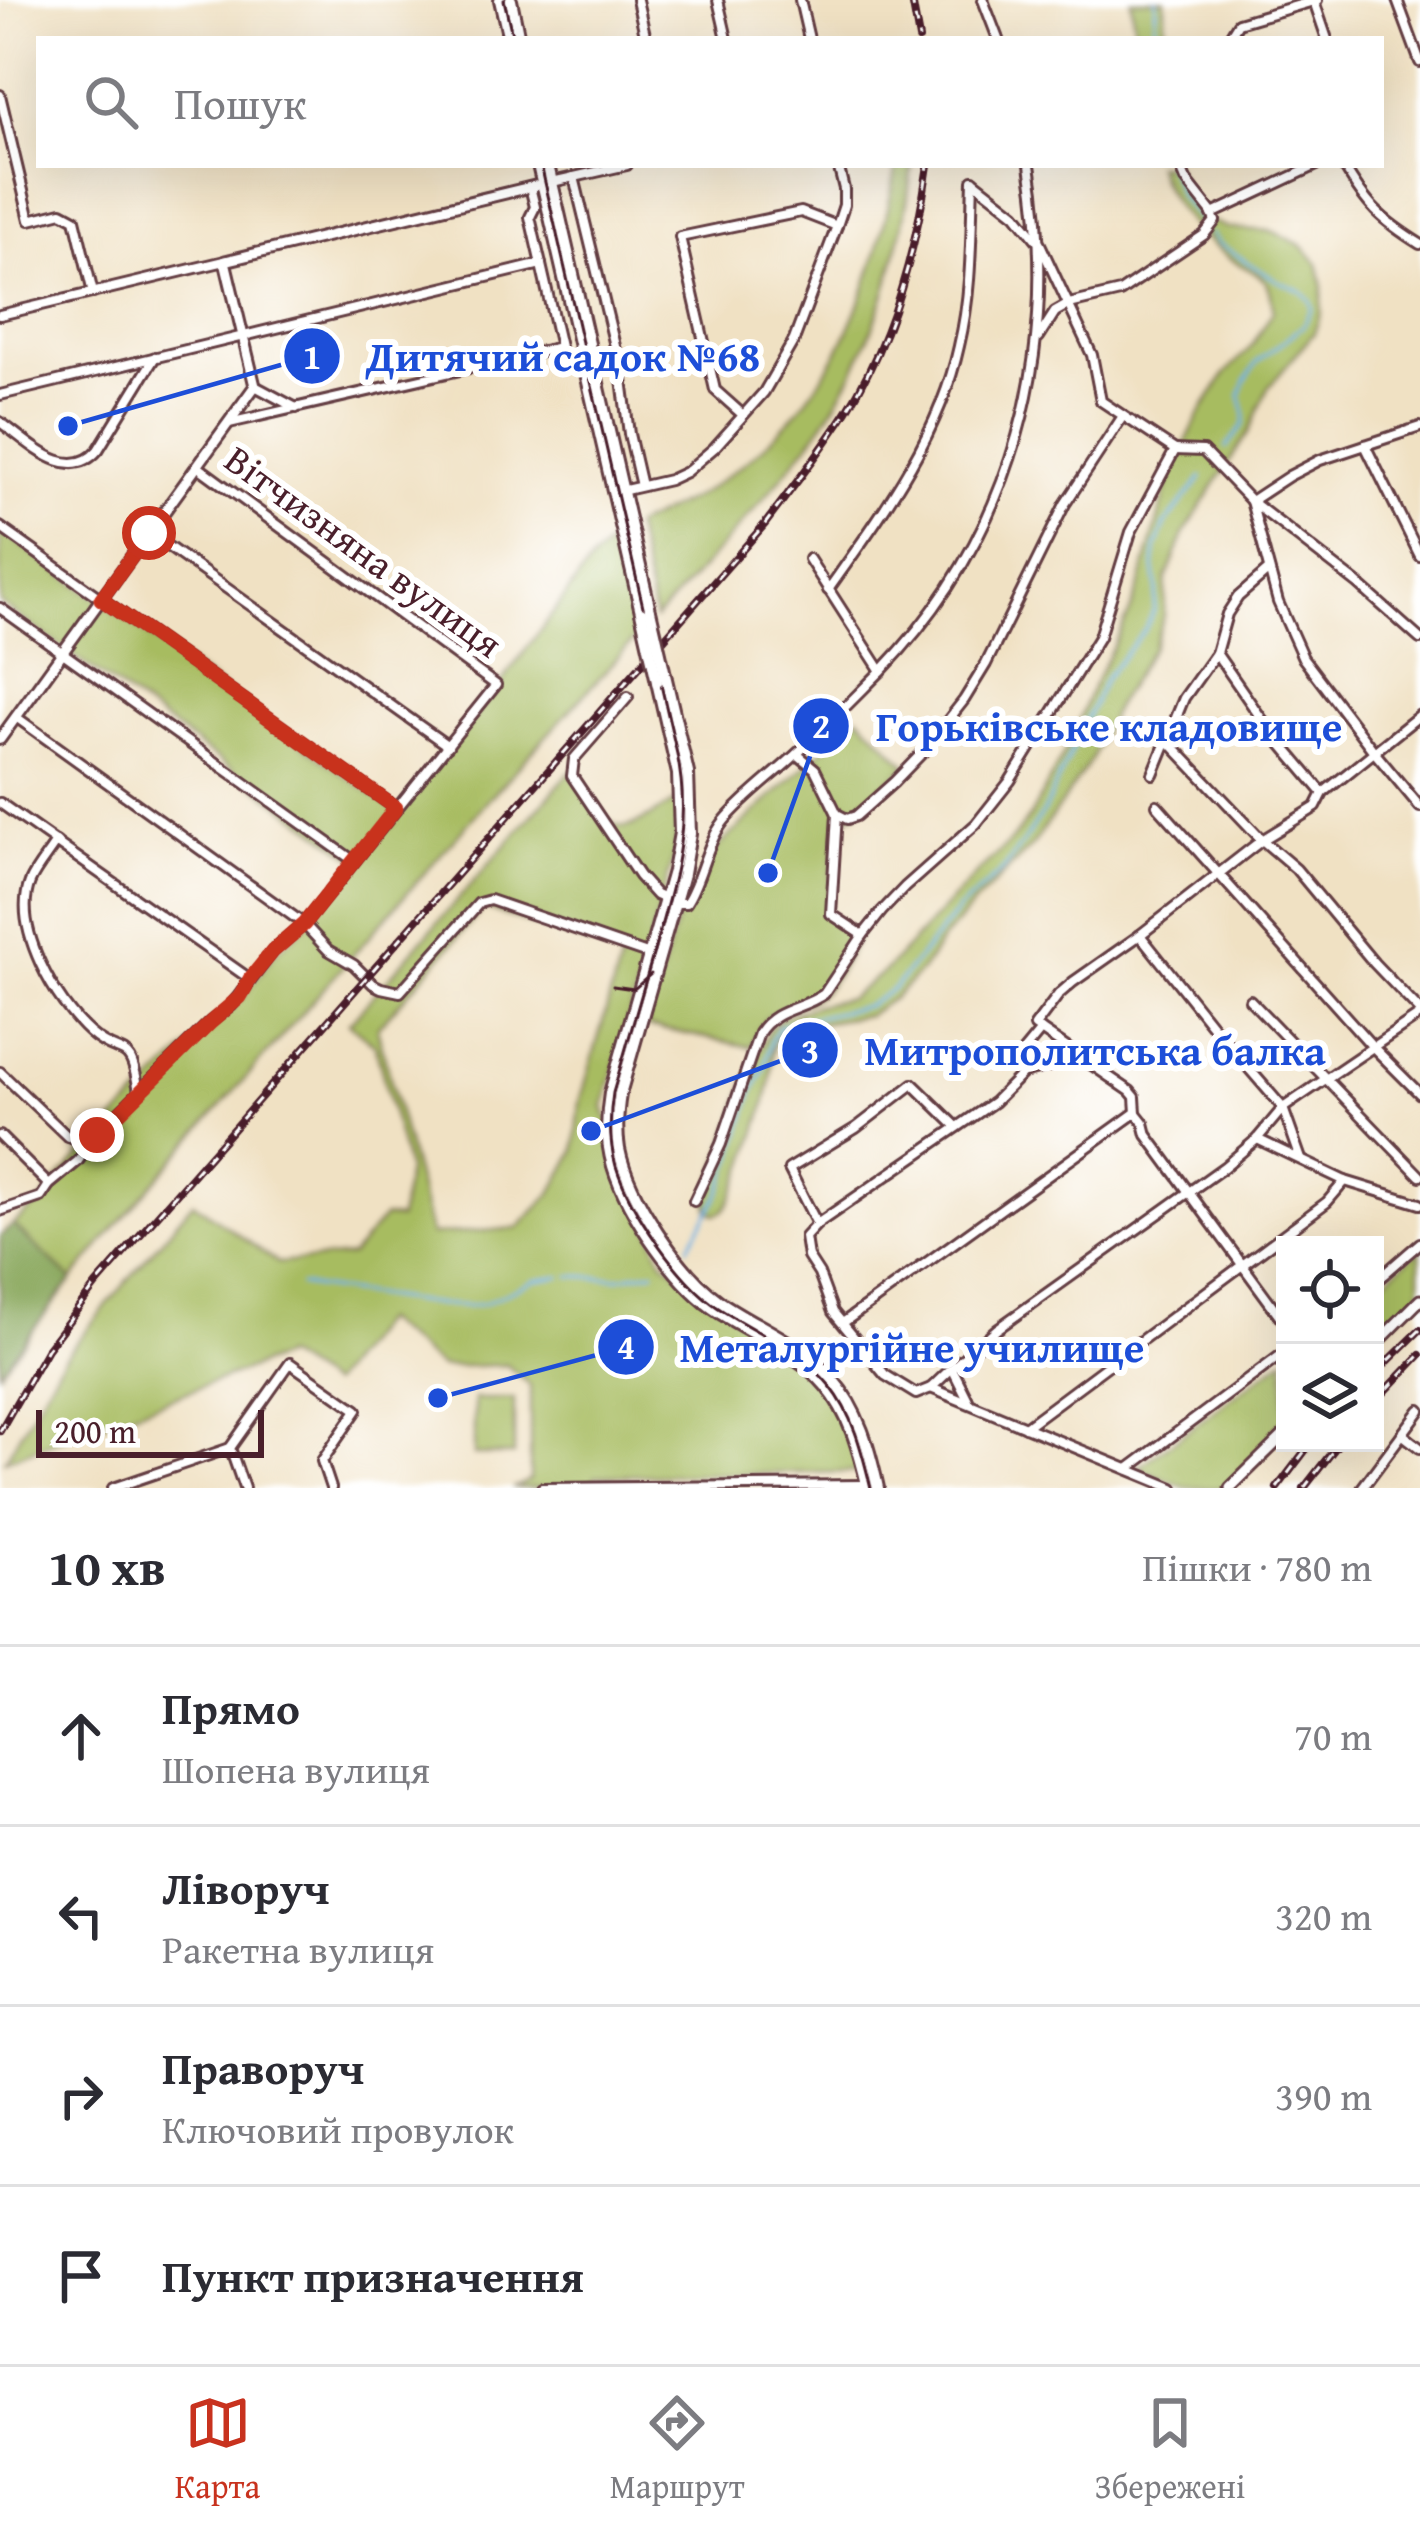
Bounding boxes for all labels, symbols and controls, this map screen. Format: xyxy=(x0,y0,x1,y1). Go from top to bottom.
search box xyxy=(36,36,1384,168)
icon: search xyxy=(78,69,144,135)
text: Пошук xyxy=(174,70,307,135)
callout: Дитячий садок №68 xyxy=(282,317,785,395)
text: Дитячий садок №68 xyxy=(365,325,760,386)
text: 1 xyxy=(303,329,321,382)
street label: Вітчизняна вулиця xyxy=(214,430,515,671)
route start xyxy=(122,506,176,560)
callout: Горьківське кладовище xyxy=(791,687,1366,765)
text: Горьківське кладовище xyxy=(876,695,1342,756)
text: 2 xyxy=(812,698,830,751)
callout: Митрополитська балка xyxy=(780,1011,1349,1089)
text: Митрополитська балка xyxy=(864,1019,1326,1080)
text: 3 xyxy=(801,1023,819,1076)
route end xyxy=(70,1108,124,1162)
map controls xyxy=(1276,1236,1384,1452)
button: locate xyxy=(1276,1236,1384,1344)
callout: Металургійне училище xyxy=(596,1308,1169,1386)
text: Металургійне училище xyxy=(679,1316,1145,1377)
text: 4 xyxy=(617,1319,635,1372)
button: layers xyxy=(1276,1344,1384,1452)
scale bar xyxy=(36,1404,264,1457)
text: 200 m xyxy=(54,1407,136,1455)
text: 10 хв xyxy=(48,1529,166,1604)
text: Пішки · 780 m xyxy=(1142,1538,1372,1595)
text: Прямо xyxy=(162,1675,300,1740)
icon: ahead xyxy=(48,1703,114,1769)
text: 70 m xyxy=(1294,1707,1372,1764)
text: Шопена вулиця xyxy=(162,1740,430,1797)
text: Ліворуч xyxy=(162,1855,330,1920)
icon: left xyxy=(48,1883,114,1949)
text: 320 m xyxy=(1275,1887,1372,1944)
text: Ракетна вулиця xyxy=(162,1920,434,1977)
text: Праворуч xyxy=(162,2035,364,2100)
icon: right xyxy=(48,2063,114,2129)
text: 390 m xyxy=(1275,2067,1372,2124)
text: Ключовий провулок xyxy=(162,2100,514,2157)
icon: arrive xyxy=(48,2243,114,2309)
text: Пункт призначення xyxy=(162,2243,584,2308)
tab: Карта xyxy=(175,2390,260,2510)
tab: Маршрут xyxy=(610,2390,745,2510)
tab: Збережені xyxy=(1094,2390,1245,2510)

